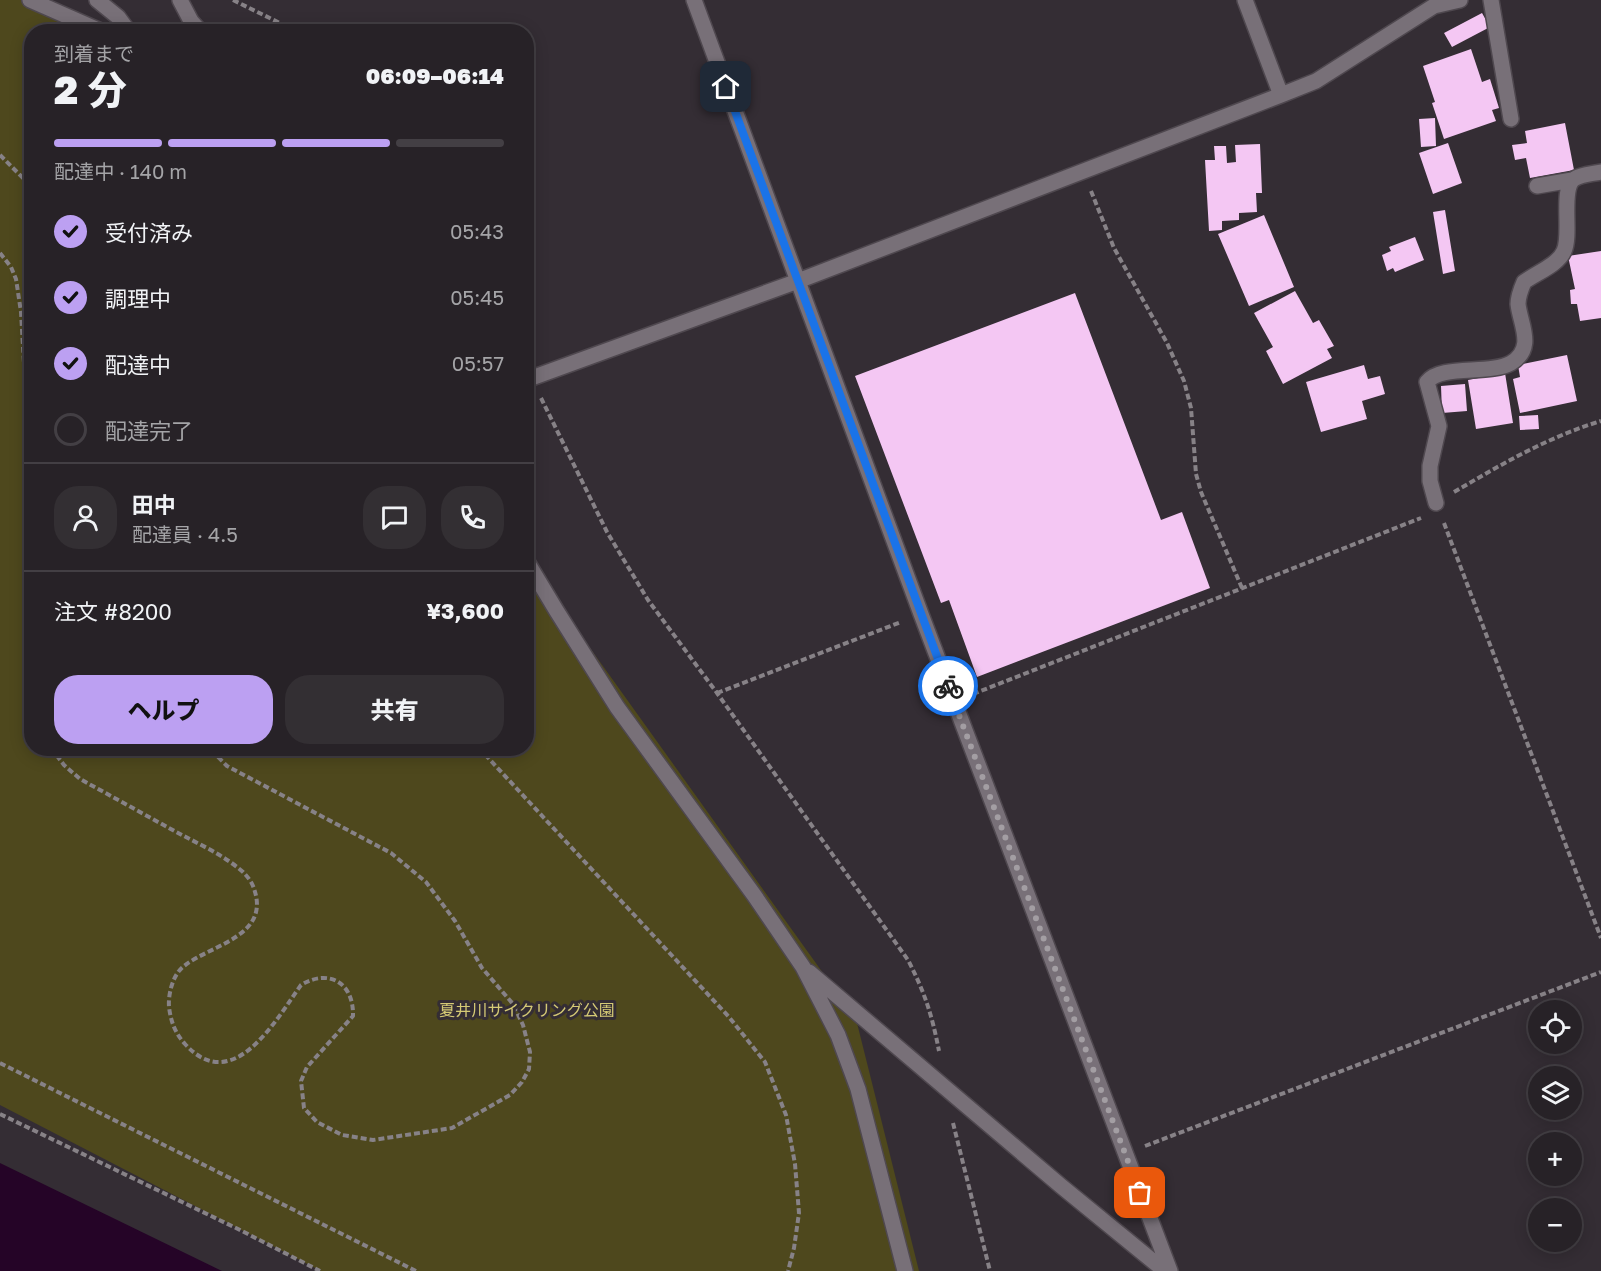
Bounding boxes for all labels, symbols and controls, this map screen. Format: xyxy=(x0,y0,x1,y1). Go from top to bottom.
text: 到着まで xyxy=(54,41,134,65)
pin xyxy=(700,61,751,112)
text: 06:09–06:14 xyxy=(366,62,504,89)
text: 2 分 xyxy=(54,66,127,113)
icon: home xyxy=(709,70,742,103)
text: 配達中 · 140 m xyxy=(54,159,187,183)
icon: check xyxy=(54,215,87,248)
text: 受付済み xyxy=(105,219,193,246)
text: 05:43 xyxy=(450,219,504,243)
icon: check xyxy=(54,281,87,314)
text: 調理中 xyxy=(105,285,171,312)
text: 05:45 xyxy=(450,285,504,309)
icon: check xyxy=(54,347,87,380)
text: 配達中 xyxy=(105,351,171,378)
text: 05:57 xyxy=(452,351,504,375)
text: 配達完了 xyxy=(105,417,193,444)
button: person xyxy=(54,486,117,549)
button: chat xyxy=(363,486,426,549)
button: phone xyxy=(441,486,504,549)
text: 田中 xyxy=(132,491,176,518)
text: 配達員 · 4.5 xyxy=(132,522,238,546)
text: ¥3,600 xyxy=(426,597,504,624)
text: 注文 #8200 xyxy=(54,598,172,625)
courier xyxy=(918,656,978,716)
icon: bike xyxy=(932,670,965,703)
button: ヘルプ xyxy=(54,675,273,744)
button: 共有 xyxy=(285,675,504,744)
park label: 夏井川サイクリング公園 xyxy=(439,1000,615,1020)
map controls xyxy=(1528,1000,1582,1252)
button: locate xyxy=(1528,1000,1582,1054)
button: layers xyxy=(1528,1066,1582,1120)
button: + xyxy=(1528,1132,1582,1186)
pin xyxy=(1114,1167,1165,1218)
icon: bag xyxy=(1123,1176,1156,1209)
button: − xyxy=(1528,1198,1582,1252)

